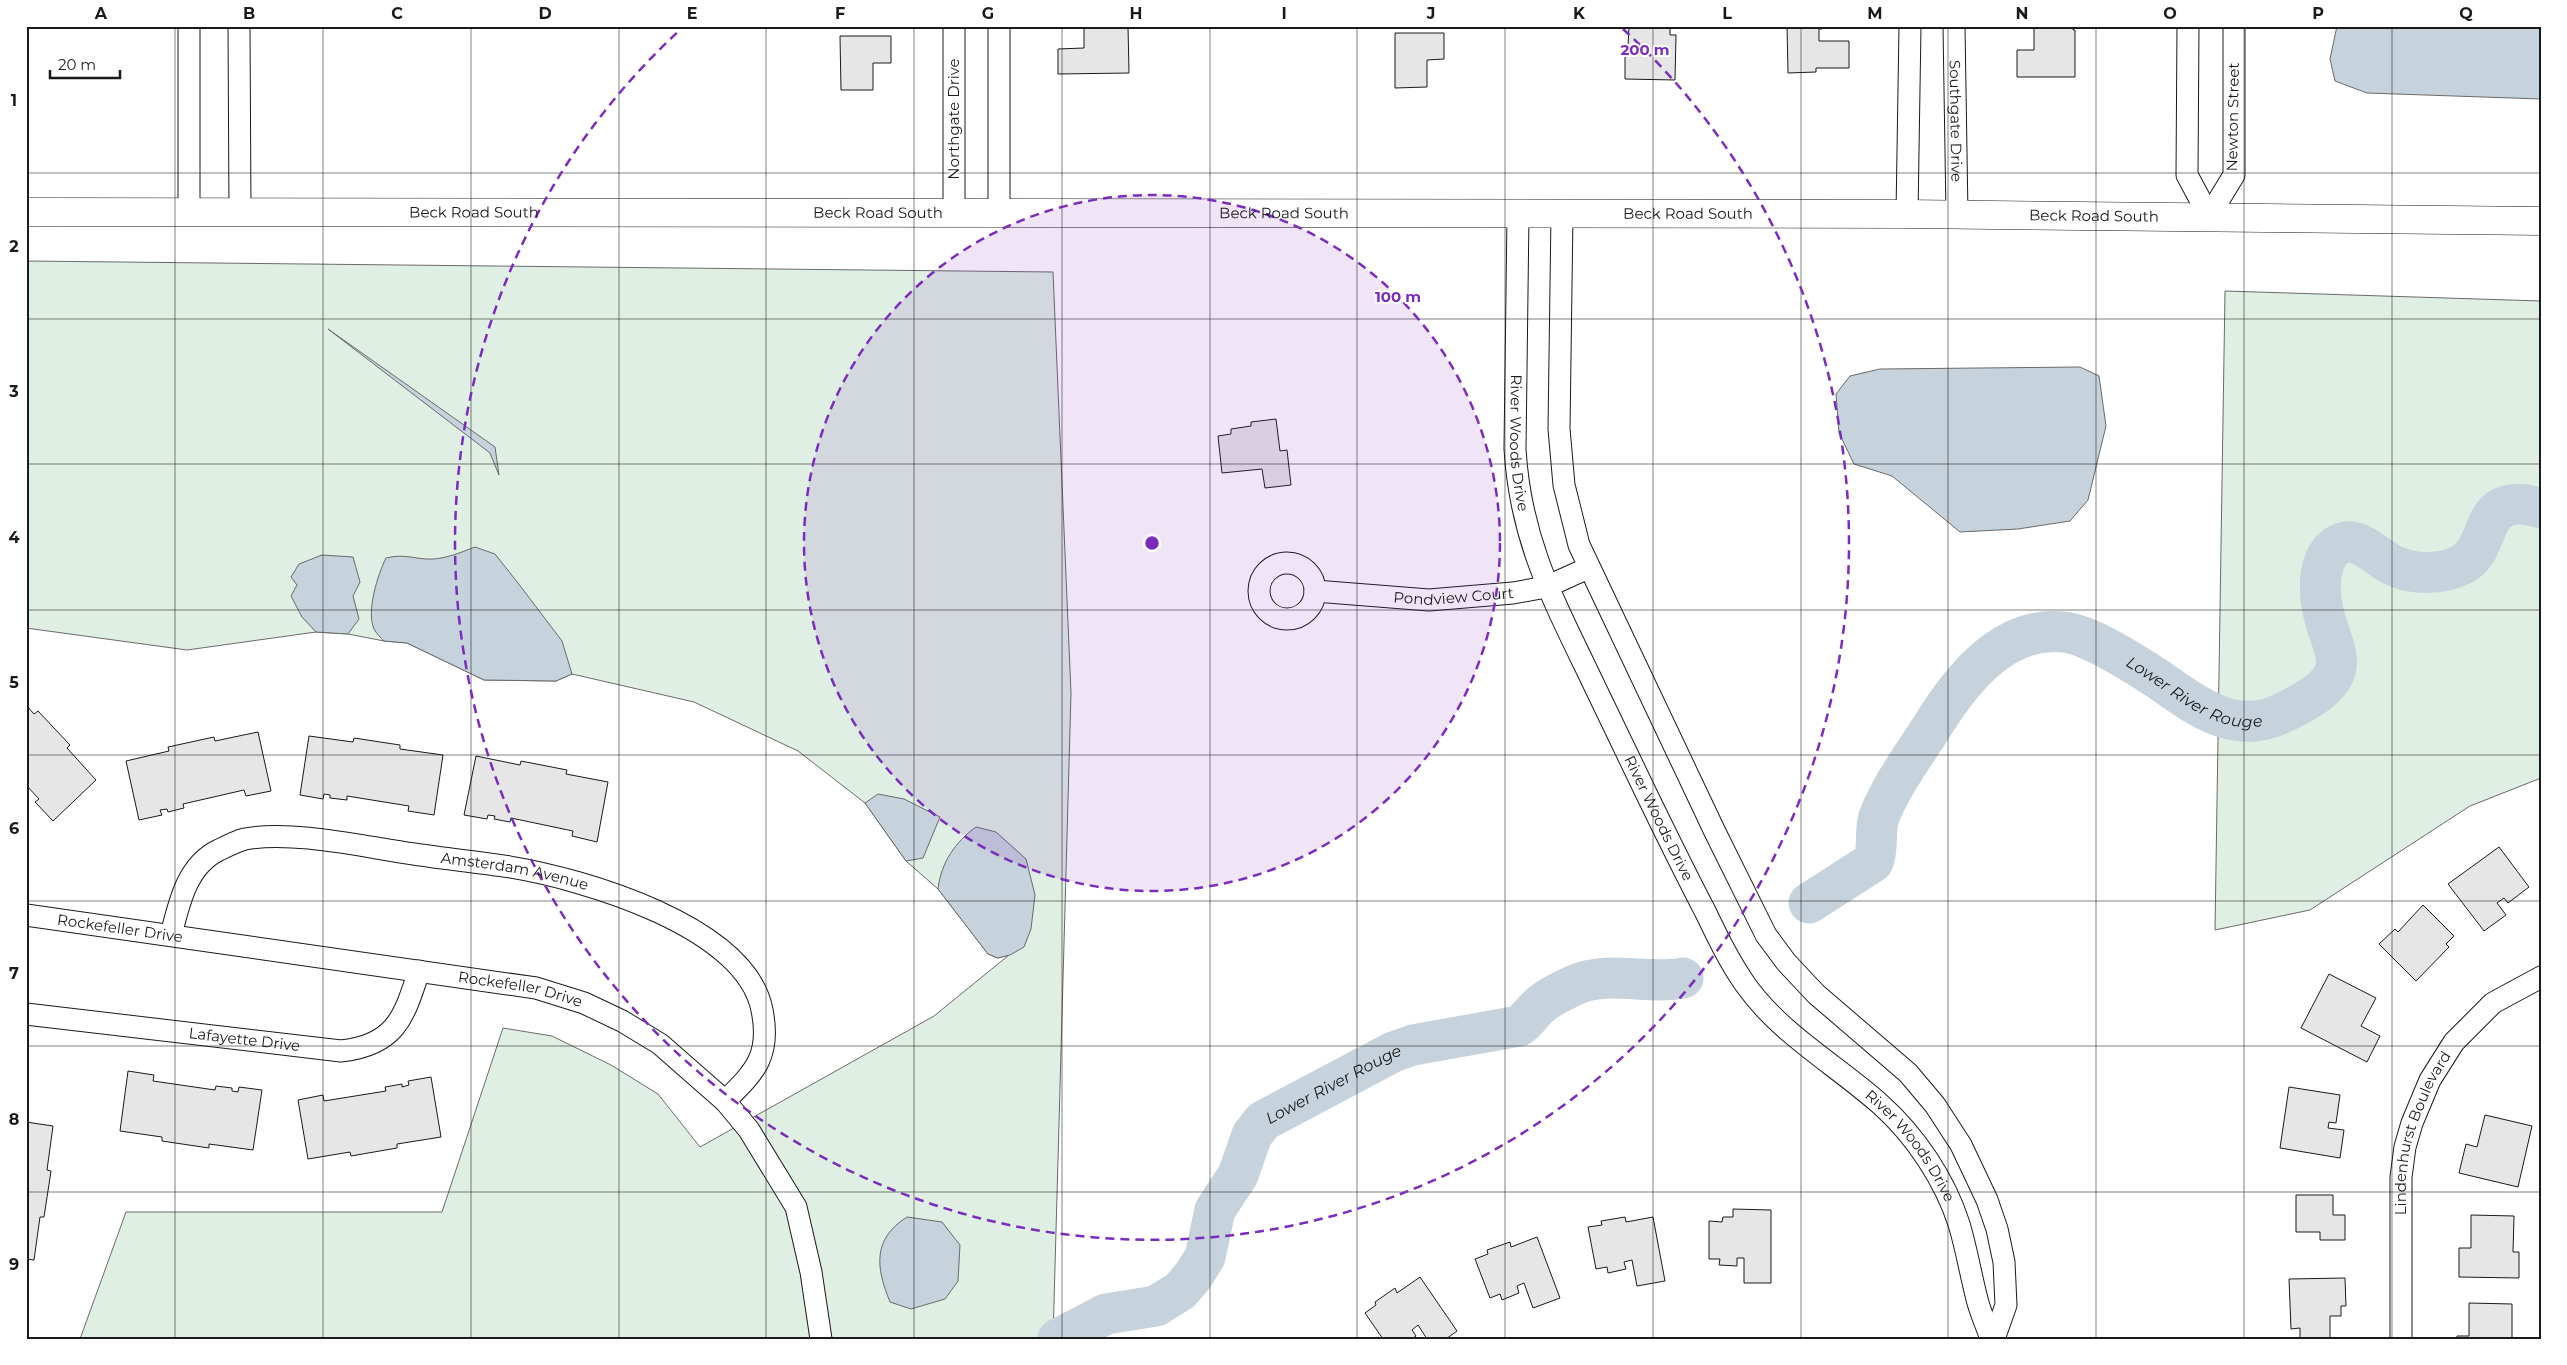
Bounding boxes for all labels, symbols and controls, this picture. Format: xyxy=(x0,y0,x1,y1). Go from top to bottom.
text: A xyxy=(94,4,108,23)
text: B xyxy=(243,4,255,23)
text: C xyxy=(391,4,403,23)
text: D xyxy=(538,4,552,23)
text: E xyxy=(687,4,697,23)
text: F xyxy=(835,4,845,23)
text: G xyxy=(982,4,994,23)
text: H xyxy=(1130,4,1142,23)
text: I xyxy=(1281,4,1287,23)
text: J xyxy=(1426,4,1435,23)
text: K xyxy=(1573,4,1586,23)
text: L xyxy=(1722,4,1732,23)
text: M xyxy=(1867,4,1883,23)
text: N xyxy=(2016,4,2028,23)
text: O xyxy=(2163,4,2177,23)
text: P xyxy=(2312,4,2324,23)
text: Q xyxy=(2459,4,2473,23)
text: 200 m xyxy=(1620,40,1670,59)
scale bar xyxy=(50,48,120,80)
text: 20 m xyxy=(58,55,96,74)
street label: Northgate Drive xyxy=(944,58,963,180)
street label: Southgate Drive xyxy=(1946,60,1966,182)
street label: Newton Street xyxy=(2222,62,2243,172)
text: 1 xyxy=(11,91,17,110)
street label: Beck Road South xyxy=(409,202,539,222)
street label: Beck Road South xyxy=(813,203,943,222)
street label: Beck Road South xyxy=(1219,203,1349,222)
street label: Beck Road South xyxy=(1623,204,1753,223)
street label: Beck Road South xyxy=(2029,205,2159,226)
text: 2 xyxy=(9,237,19,256)
text: 100 m xyxy=(1375,287,1421,306)
street label: River Woods Drive xyxy=(1506,374,1533,513)
text: 3 xyxy=(8,382,19,401)
text: 4 xyxy=(8,528,20,547)
centre of rings xyxy=(1143,534,1161,552)
street label: Pondview Court xyxy=(1393,583,1514,609)
water label: Lower River Rouge xyxy=(2123,652,2264,731)
text: 5 xyxy=(9,673,19,692)
street label: River Woods Drive xyxy=(1620,752,1698,884)
text: 6 xyxy=(9,819,19,838)
street label: Amsterdam Avenue xyxy=(440,848,591,894)
street label: Rockefeller Drive xyxy=(56,910,184,946)
text: 7 xyxy=(9,964,19,983)
street label: Rockefeller Drive xyxy=(457,967,585,1011)
street label: Lafayette Drive xyxy=(188,1023,301,1055)
water label: Lower River Rouge xyxy=(1262,1041,1404,1128)
street label: Lindenhurst Boulevard xyxy=(2391,1047,2455,1215)
street label: River Woods Drive xyxy=(1861,1085,1959,1205)
text: 8 xyxy=(9,1110,19,1129)
text: 9 xyxy=(9,1255,19,1274)

